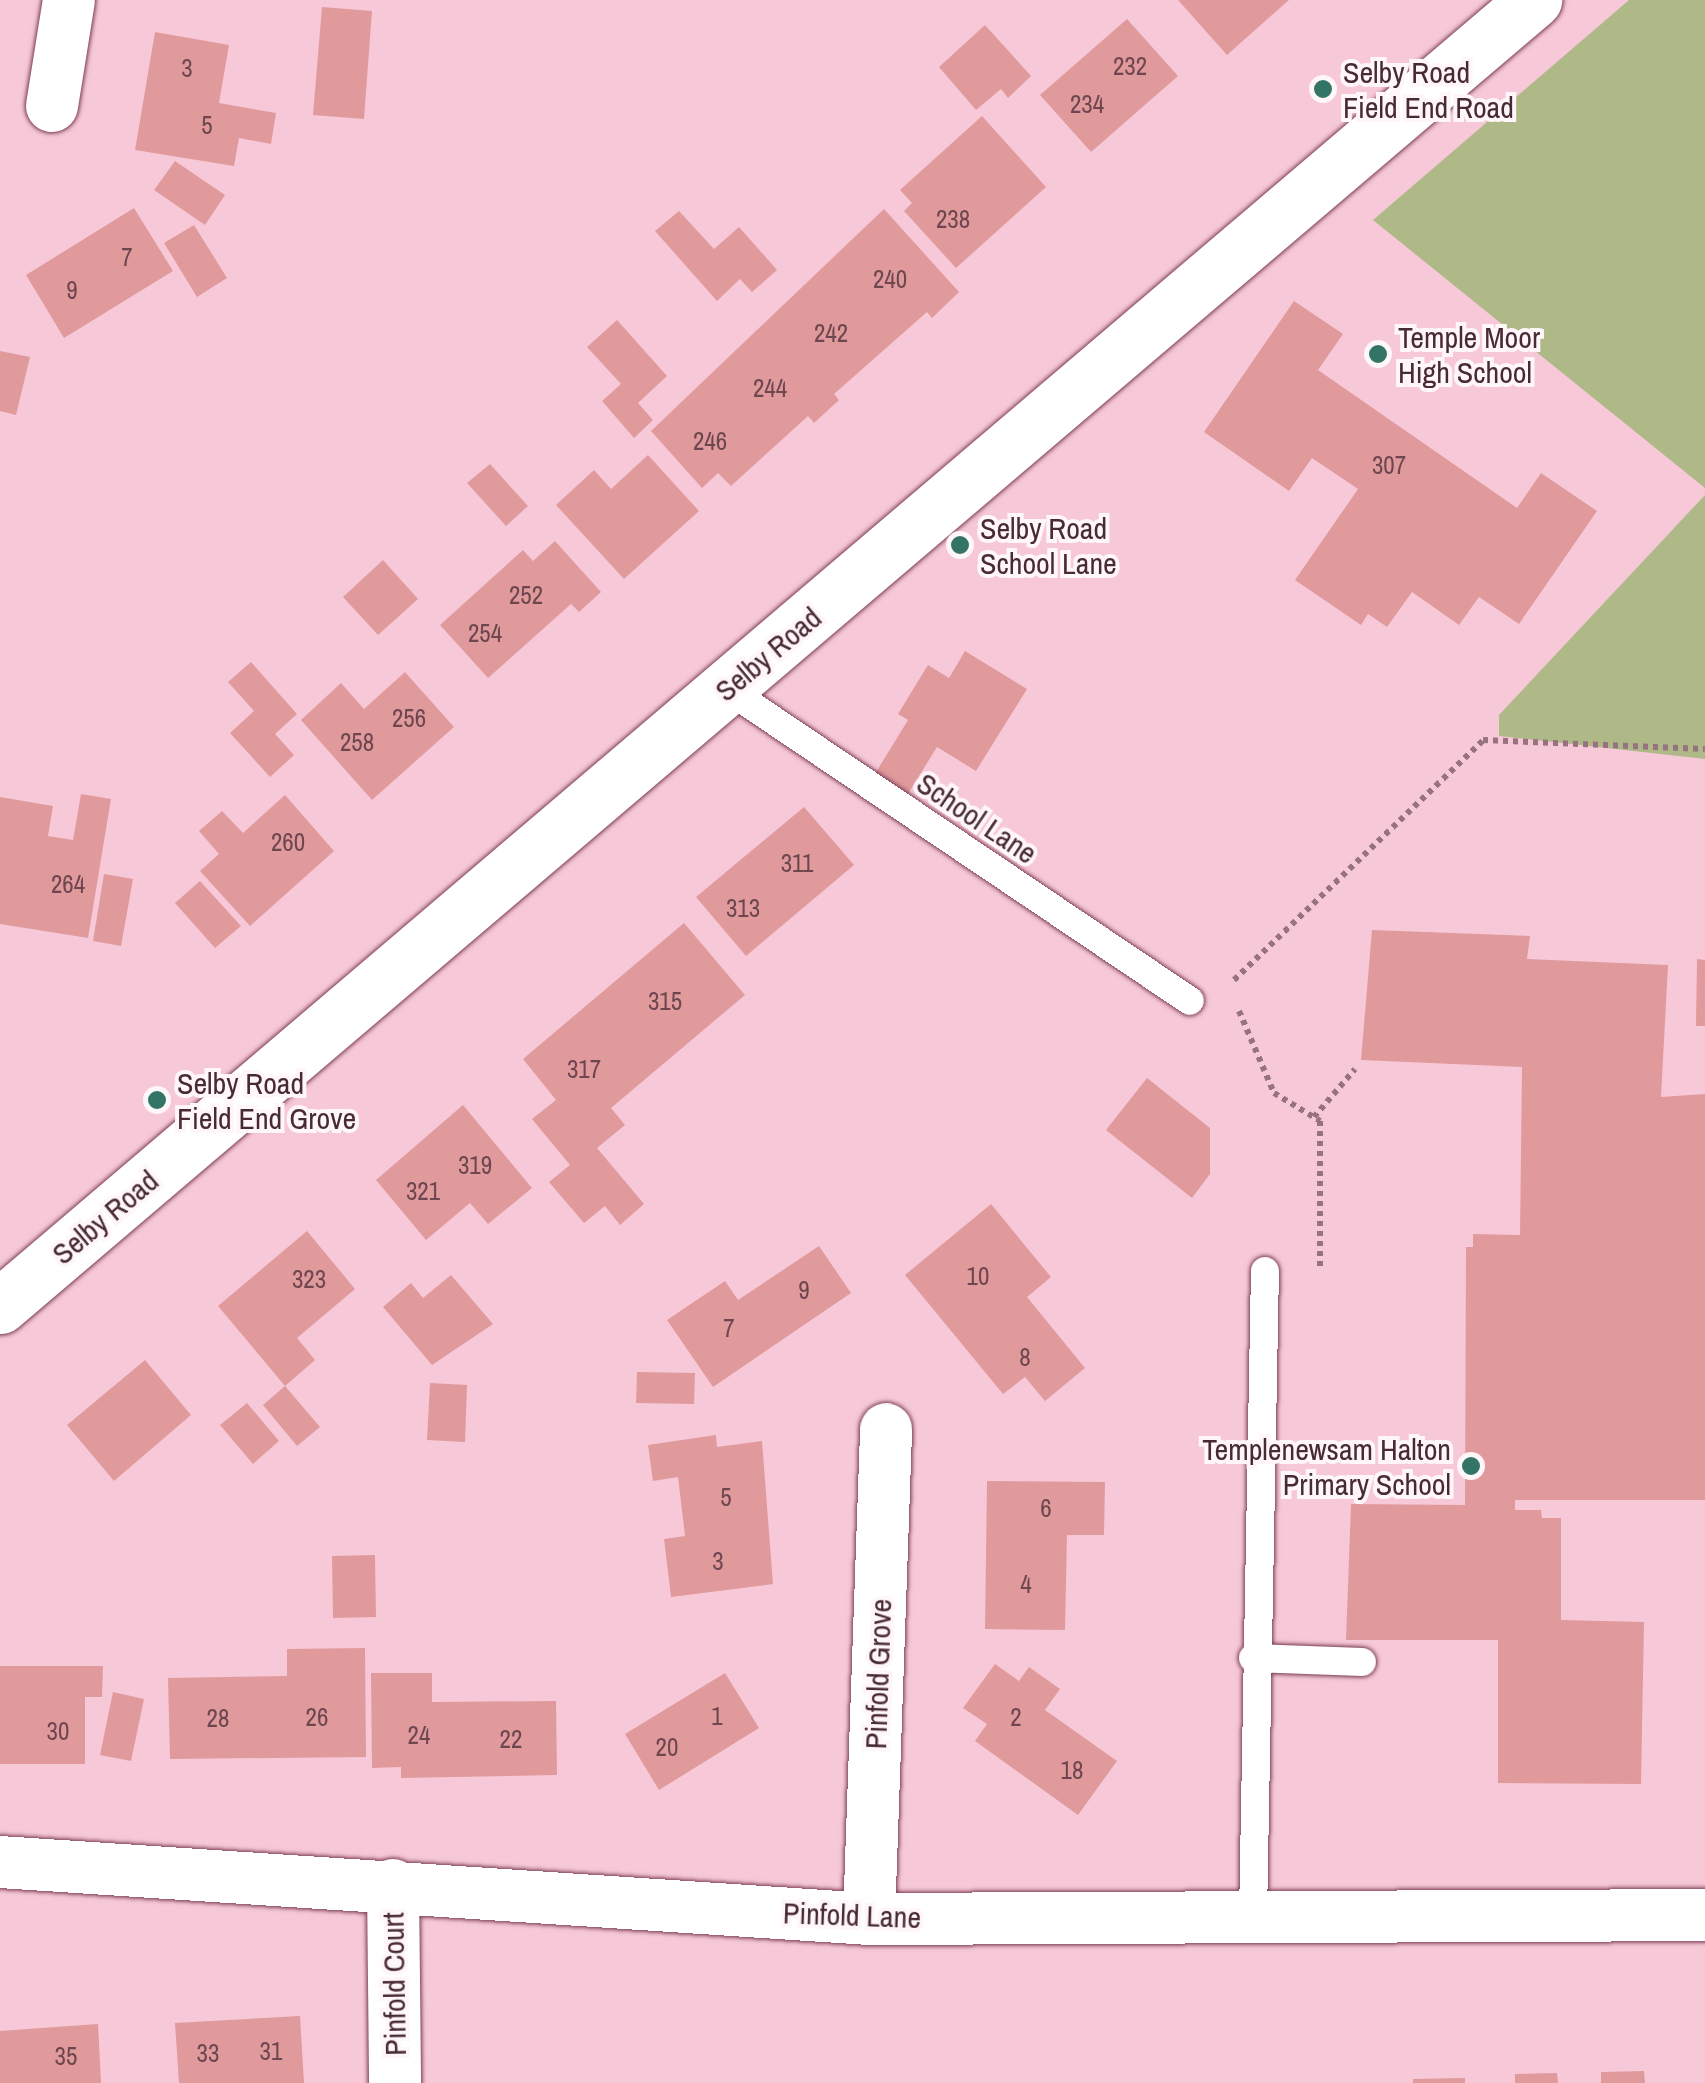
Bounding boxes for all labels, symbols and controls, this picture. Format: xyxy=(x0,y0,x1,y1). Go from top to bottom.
house number: 232 xyxy=(1113,51,1147,81)
house number: 3 xyxy=(181,53,193,83)
place label: Selby Road Field End Road xyxy=(1343,54,1514,124)
marker: Selby Road Field End Road xyxy=(1312,78,1334,100)
house number: 234 xyxy=(1070,89,1104,119)
house number: 5 xyxy=(201,110,213,140)
house number: 238 xyxy=(936,204,970,234)
house number: 7 xyxy=(121,242,133,272)
house number: 240 xyxy=(873,264,907,294)
house number: 9 xyxy=(66,275,78,305)
house number: 242 xyxy=(814,318,848,348)
place label: Temple Moor High School xyxy=(1398,319,1540,390)
marker: Temple Moor High School xyxy=(1367,343,1389,365)
house number: 244 xyxy=(753,373,787,403)
house number: 246 xyxy=(693,426,727,456)
house number: 307 xyxy=(1372,450,1406,480)
place label: Selby Road School Lane xyxy=(980,510,1117,580)
marker: Selby Road School Lane xyxy=(949,534,971,556)
house number: 252 xyxy=(509,580,543,610)
street label: Selby Road xyxy=(708,599,828,709)
house number: 254 xyxy=(468,618,502,648)
house number: 256 xyxy=(392,703,426,733)
house number: 258 xyxy=(340,727,374,757)
street label: School Lane xyxy=(910,765,1044,871)
house number: 260 xyxy=(271,827,305,857)
house number: 311 xyxy=(781,848,813,878)
house number: 264 xyxy=(51,869,85,899)
house number: 313 xyxy=(726,893,760,923)
house number: 315 xyxy=(648,986,682,1016)
house number: 317 xyxy=(567,1054,601,1084)
place label: Selby Road Field End Grove xyxy=(177,1065,356,1136)
marker: Selby Road Field End Grove xyxy=(146,1089,168,1111)
house number: 319 xyxy=(458,1150,492,1180)
street label: Selby Road xyxy=(45,1162,165,1272)
house number: 321 xyxy=(406,1176,440,1206)
house number: 10 xyxy=(967,1261,989,1291)
house number: 323 xyxy=(292,1264,326,1294)
house number: 9 xyxy=(798,1275,810,1305)
house number: 7 xyxy=(723,1313,735,1343)
house number: 8 xyxy=(1019,1342,1031,1372)
place label: Templenewsam Halton Primary School xyxy=(1202,1431,1451,1502)
marker: Templenewsam Halton Primary School xyxy=(1460,1455,1482,1477)
house number: 5 xyxy=(720,1482,732,1512)
house number: 6 xyxy=(1040,1493,1052,1523)
house number: 3 xyxy=(712,1546,724,1576)
house number: 4 xyxy=(1020,1569,1032,1599)
street label: Pinfold Grove xyxy=(857,1598,899,1750)
house number: 1 xyxy=(711,1701,723,1731)
house number: 26 xyxy=(306,1702,328,1732)
house number: 2 xyxy=(1010,1702,1022,1732)
house number: 28 xyxy=(207,1703,229,1733)
house number: 30 xyxy=(47,1716,69,1746)
house number: 24 xyxy=(408,1720,430,1750)
house number: 22 xyxy=(500,1724,522,1754)
house number: 20 xyxy=(656,1732,678,1762)
house number: 18 xyxy=(1061,1755,1083,1785)
street label: Pinfold Lane xyxy=(782,1895,922,1935)
street label: Pinfold Court xyxy=(375,1912,413,2056)
house number: 31 xyxy=(260,2036,282,2066)
house number: 33 xyxy=(197,2038,219,2068)
house number: 35 xyxy=(55,2041,77,2071)

